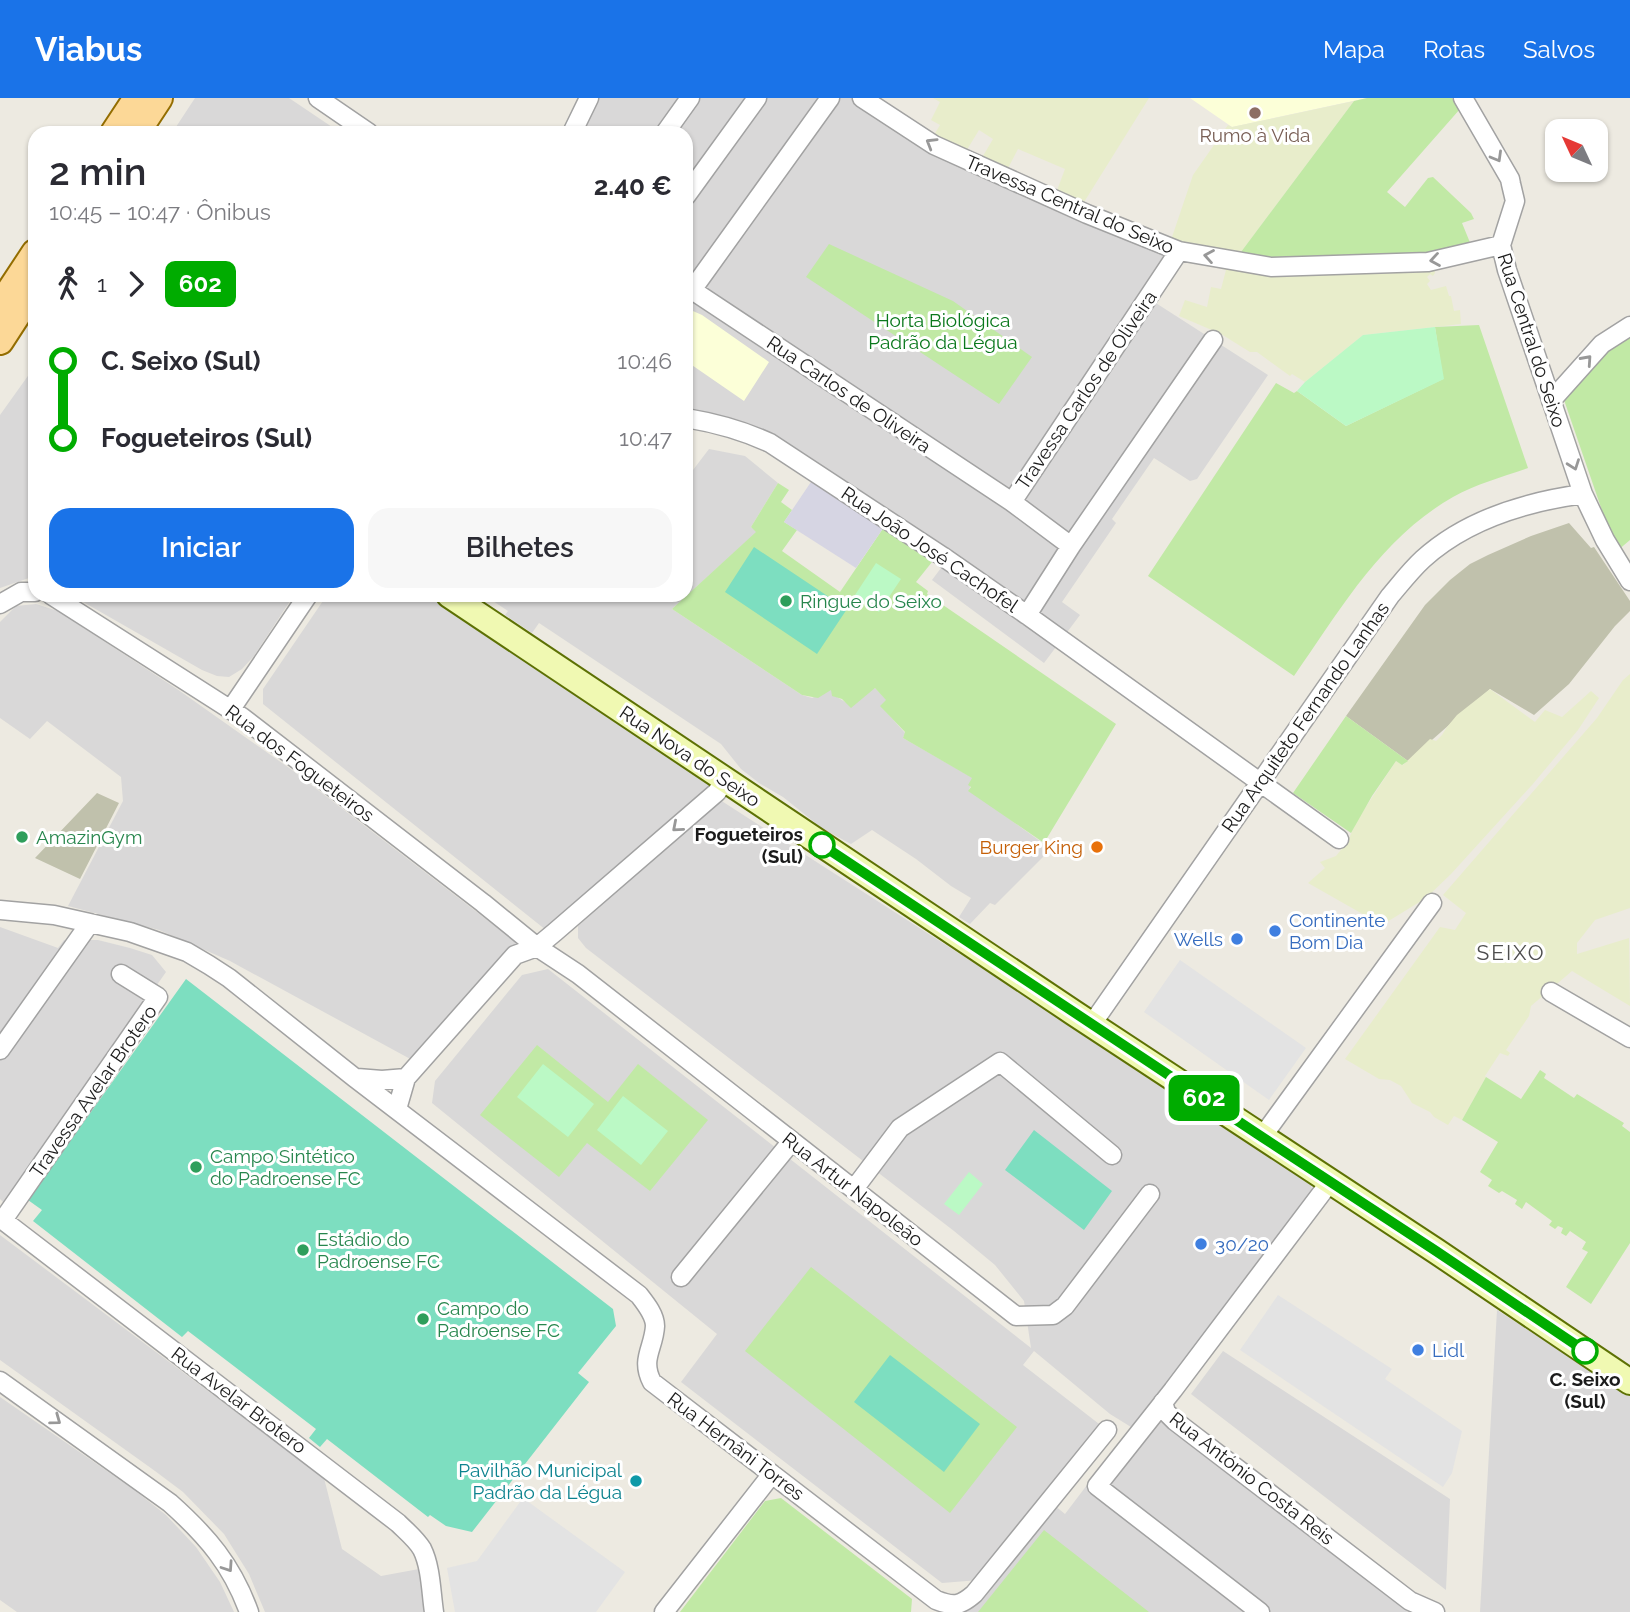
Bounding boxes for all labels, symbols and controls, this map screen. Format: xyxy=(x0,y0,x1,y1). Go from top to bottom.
text: Viabus xyxy=(35,30,142,69)
text: Mapa xyxy=(1323,35,1385,64)
text: Rotas xyxy=(1423,35,1485,64)
text: Salvos xyxy=(1523,35,1595,64)
marker: Rumo à Vida xyxy=(1247,105,1263,121)
north arrow xyxy=(1545,119,1608,182)
map controls xyxy=(1545,119,1608,182)
place label: Rumo à Vida xyxy=(1200,124,1310,146)
one-way arrow xyxy=(925,138,938,151)
text: 2 min xyxy=(49,149,146,194)
street label: Travessa Central do Seixo xyxy=(962,150,1178,258)
one-way arrow xyxy=(1489,150,1502,162)
text: 2.40 € xyxy=(594,171,672,201)
text: 10:45 – 10:47 · Ônibus xyxy=(49,198,271,225)
one-way arrow xyxy=(1203,249,1214,264)
street label: Rua Central do Seixo xyxy=(1493,250,1571,430)
one-way arrow xyxy=(1429,252,1441,267)
icon: walk xyxy=(49,265,87,303)
icon: forward xyxy=(117,265,155,303)
text: 602 xyxy=(179,269,222,298)
text: 1 xyxy=(97,270,107,297)
street label: Travessa Carlos de Oliveira xyxy=(1011,286,1161,494)
park label: Horta Biológica Padrão da Légua xyxy=(868,309,1018,353)
street label: Rua Carlos de Oliveira xyxy=(763,331,935,457)
text: C. Seixo (Sul) xyxy=(101,346,261,376)
text: 10:46 xyxy=(617,347,672,374)
one-way arrow xyxy=(1579,355,1592,368)
text: Fogueteiros (Sul) xyxy=(101,423,312,453)
text: 10:47 xyxy=(619,424,672,451)
one-way arrow xyxy=(1566,458,1580,470)
street label: Rua João José Cachofel xyxy=(838,482,1023,617)
button: Iniciar xyxy=(49,508,354,588)
button: Bilhetes xyxy=(368,508,672,588)
place label: Ringue do Seixo xyxy=(800,590,942,612)
marker: Ringue do Seixo xyxy=(778,593,794,609)
street label: Rua Arquiteto Fernando Lanhas xyxy=(1217,598,1393,836)
street label: Rua dos Fogueteiros xyxy=(221,700,379,826)
street label: Rua Nova do Seixo xyxy=(616,701,764,811)
one-way arrow xyxy=(672,819,685,831)
place label: Fogueteiros (Sul) xyxy=(695,823,803,867)
place label: AmazinGym xyxy=(36,826,142,848)
marker: AmazinGym xyxy=(14,829,30,845)
marker: Fogueteiros (Sul) xyxy=(809,832,835,858)
place label: Burger King xyxy=(980,836,1083,858)
marker: Burger King xyxy=(1089,839,1105,855)
place label: Continente Bom Dia xyxy=(1289,909,1385,953)
marker: Continente Bom Dia xyxy=(1267,923,1283,939)
place label: Wells xyxy=(1174,928,1223,950)
marker: Wells xyxy=(1229,931,1245,947)
district label: SEIXO xyxy=(1476,940,1546,965)
street label: Travessa Avelar Brotero xyxy=(25,1001,161,1181)
line badge: 602 xyxy=(1164,1075,1244,1121)
text: 602 xyxy=(1183,1083,1225,1112)
street label: Rua Artur Napoleão xyxy=(778,1127,928,1251)
place label: Campo Sintético do Padroense FC xyxy=(210,1145,361,1189)
marker: Campo Sintético do Padroense FC xyxy=(188,1159,204,1175)
place label: Estádio do Padroense FC xyxy=(317,1228,440,1272)
place label: 30/20 xyxy=(1215,1233,1269,1255)
marker: 30/20 xyxy=(1193,1236,1209,1252)
marker: Estádio do Padroense FC xyxy=(295,1242,311,1258)
place label: Campo do Padroense FC xyxy=(437,1297,560,1341)
marker: Campo do Padroense FC xyxy=(415,1311,431,1327)
marker: C. Seixo (Sul) xyxy=(1572,1338,1598,1364)
place label: Lidl xyxy=(1432,1339,1465,1361)
street label: Rua Avelar Brotero xyxy=(167,1342,311,1458)
marker: Lidl xyxy=(1410,1342,1426,1358)
place label: C. Seixo (Sul) xyxy=(1550,1368,1620,1412)
street label: Rua Hernâni Torres xyxy=(663,1387,809,1505)
street label: Rua António Costa Reis xyxy=(1165,1407,1339,1549)
one-way arrow xyxy=(48,1412,61,1424)
place label: Pavilhão Municipal Padrão da Légua xyxy=(458,1459,623,1503)
marker: Pavilhão Municipal Padrão da Légua xyxy=(628,1473,644,1489)
one-way arrow xyxy=(219,1559,232,1572)

